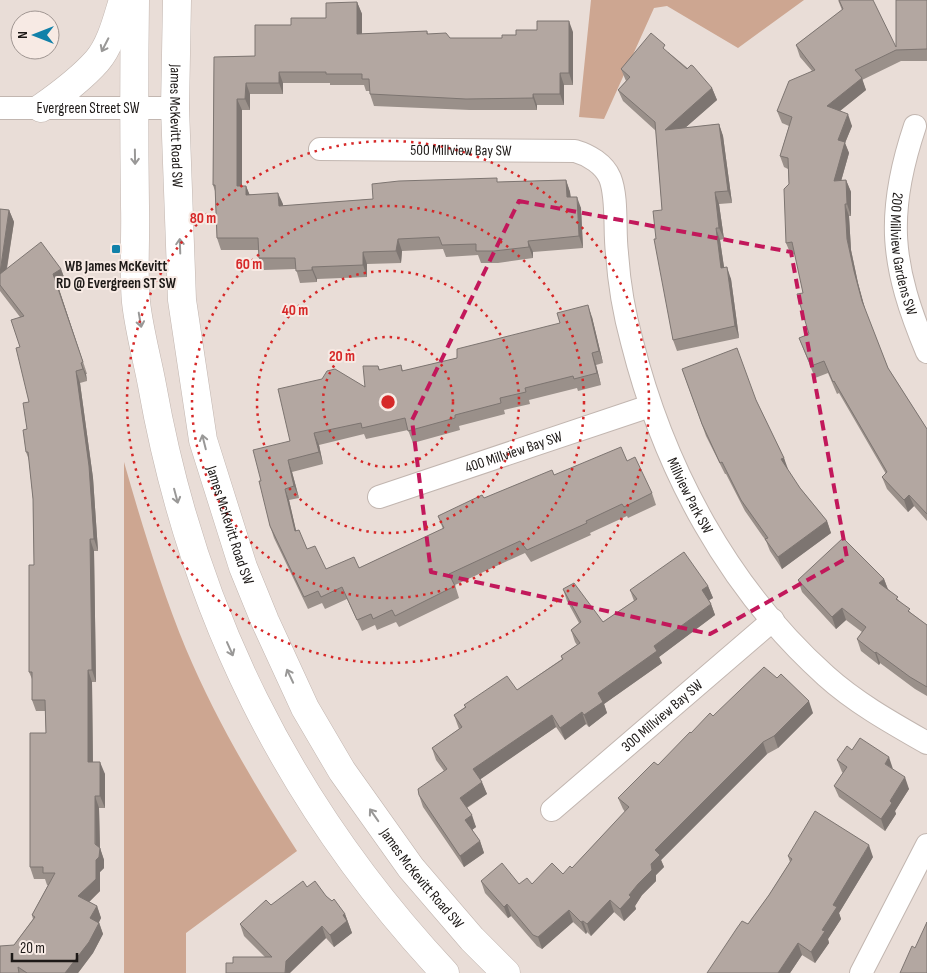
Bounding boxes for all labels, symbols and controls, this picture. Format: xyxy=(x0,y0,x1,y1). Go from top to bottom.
north arrow xyxy=(10,10,60,60)
text: N xyxy=(14,31,31,39)
one-way arrow xyxy=(100,37,109,52)
street label: James McKevitt Road SW xyxy=(165,63,187,188)
street label: Evergreen Street SW xyxy=(36,99,140,118)
street label: 500 Millview Bay SW xyxy=(410,140,512,160)
one-way arrow xyxy=(130,149,140,165)
street label: 200 Millview Gardens SW xyxy=(886,191,922,318)
text: 80 m xyxy=(190,209,216,228)
one-way arrow xyxy=(175,239,185,255)
marker: WB James McKevitt RD @ Evergreen ST SW xyxy=(110,243,122,255)
text: 60 m xyxy=(236,255,262,274)
place label: WB James McKevitt RD @ Evergreen ST SW xyxy=(56,257,177,293)
text: 40 m xyxy=(282,301,308,320)
one-way arrow xyxy=(135,311,145,327)
text: 20 m xyxy=(329,347,355,366)
centre of rings xyxy=(379,393,397,411)
street label: 400 Millview Bay SW xyxy=(462,427,565,477)
one-way arrow xyxy=(199,434,208,450)
street label: Millview Park SW xyxy=(663,454,718,537)
street label: James McKevitt Road SW xyxy=(202,462,259,587)
one-way arrow xyxy=(171,487,181,503)
one-way arrow xyxy=(225,641,235,656)
one-way arrow xyxy=(285,669,295,684)
street label: 300 Millview Bay SW xyxy=(617,675,707,756)
one-way arrow xyxy=(369,809,379,823)
street label: James McKevitt Road SW xyxy=(376,824,468,933)
scale bar xyxy=(12,930,78,962)
text: 20 m xyxy=(20,939,45,958)

